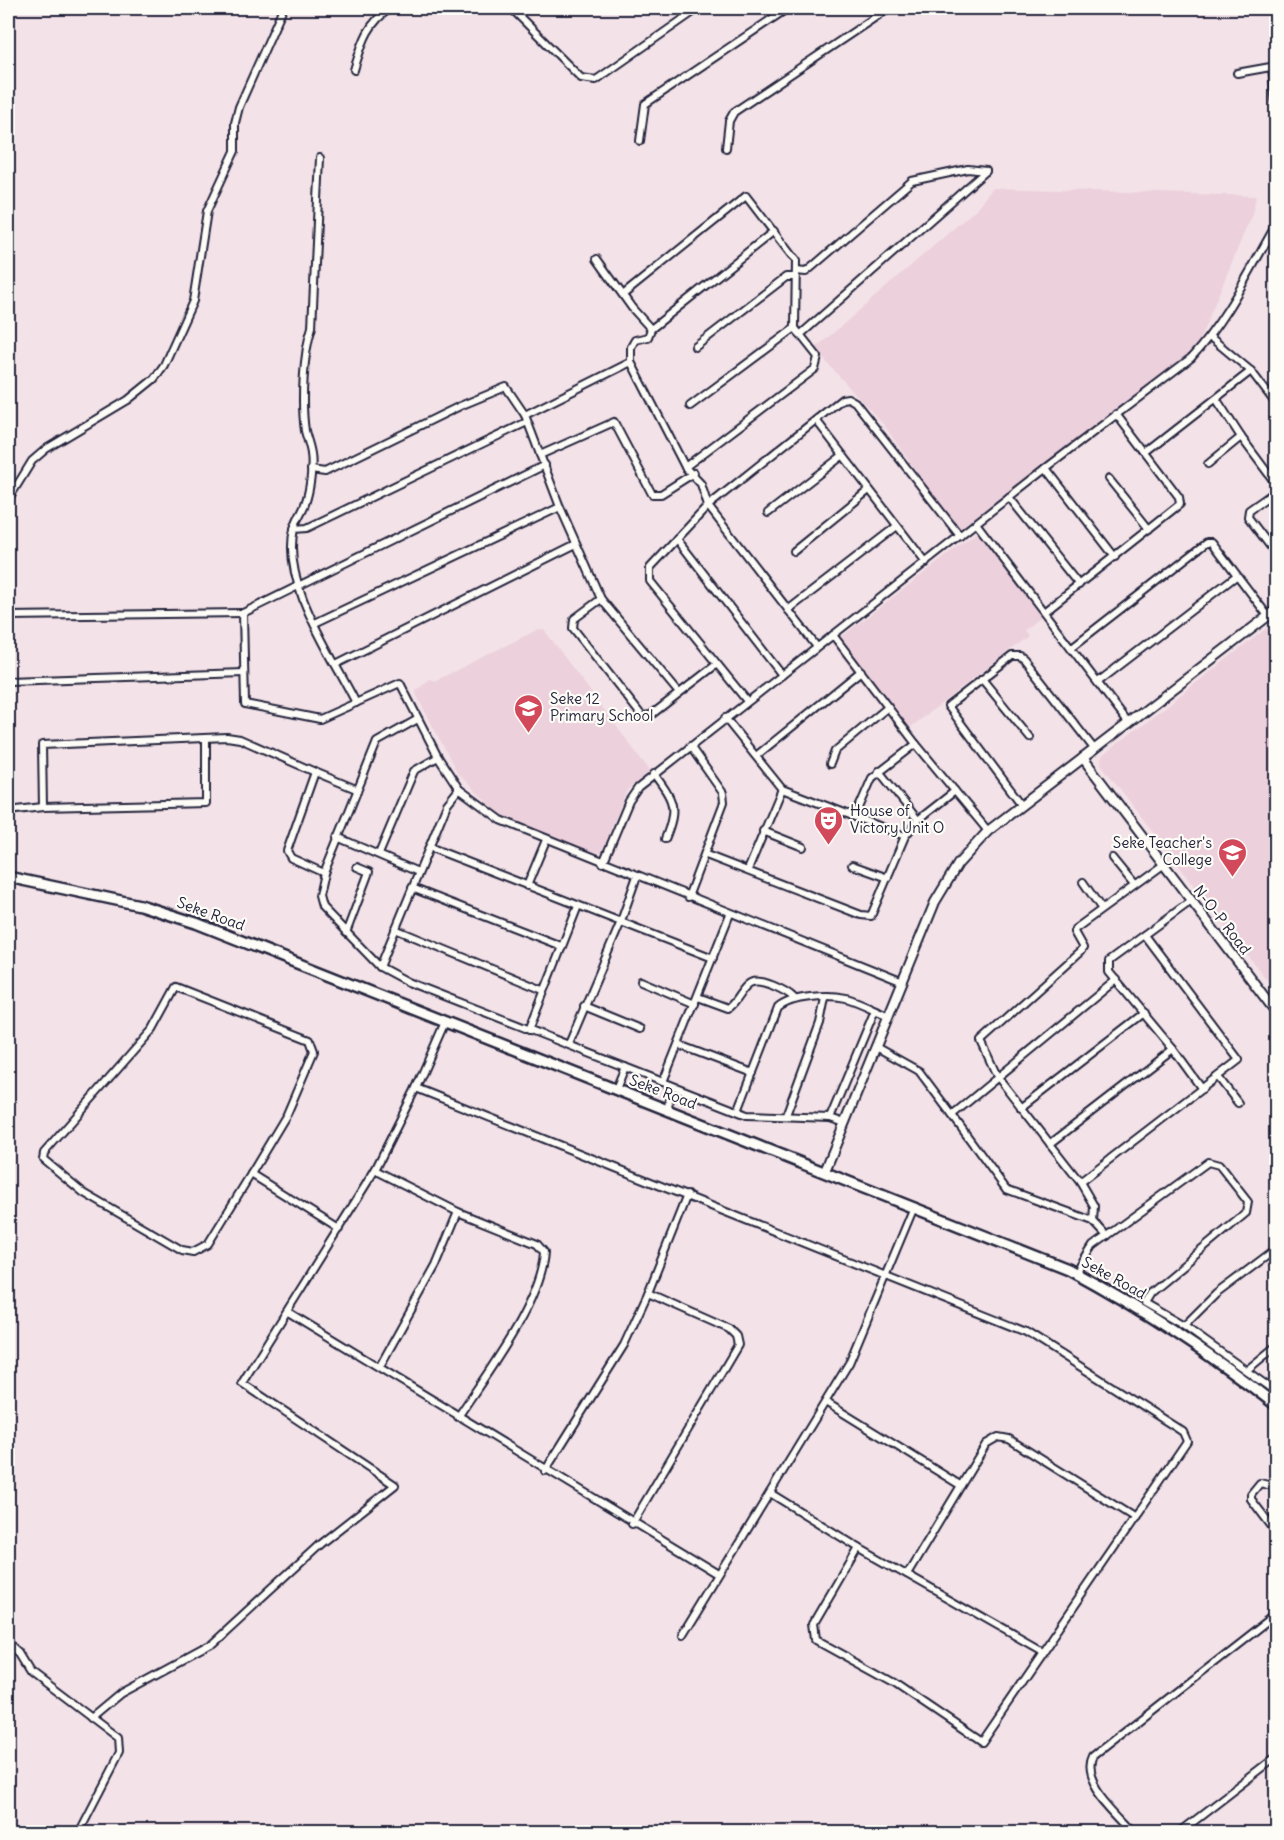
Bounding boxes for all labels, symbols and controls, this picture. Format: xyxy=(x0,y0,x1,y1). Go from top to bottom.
place label: Seke 12 Primary School xyxy=(550,689,653,725)
school or university icon: Seke 12 Primary School xyxy=(513,692,545,734)
place label: House of Victory Unit O xyxy=(850,801,944,837)
theatre icon: House of Victory Unit O xyxy=(813,804,845,846)
place label: Seke Teacher's College xyxy=(1113,833,1212,869)
school or university icon: Seke Teacher's College xyxy=(1217,836,1249,878)
street label: N-O-P Road xyxy=(1189,881,1255,958)
street label: Seke Road xyxy=(175,892,248,935)
street label: Seke Road xyxy=(627,1070,700,1113)
street label: Seke Road xyxy=(1079,1252,1150,1303)

